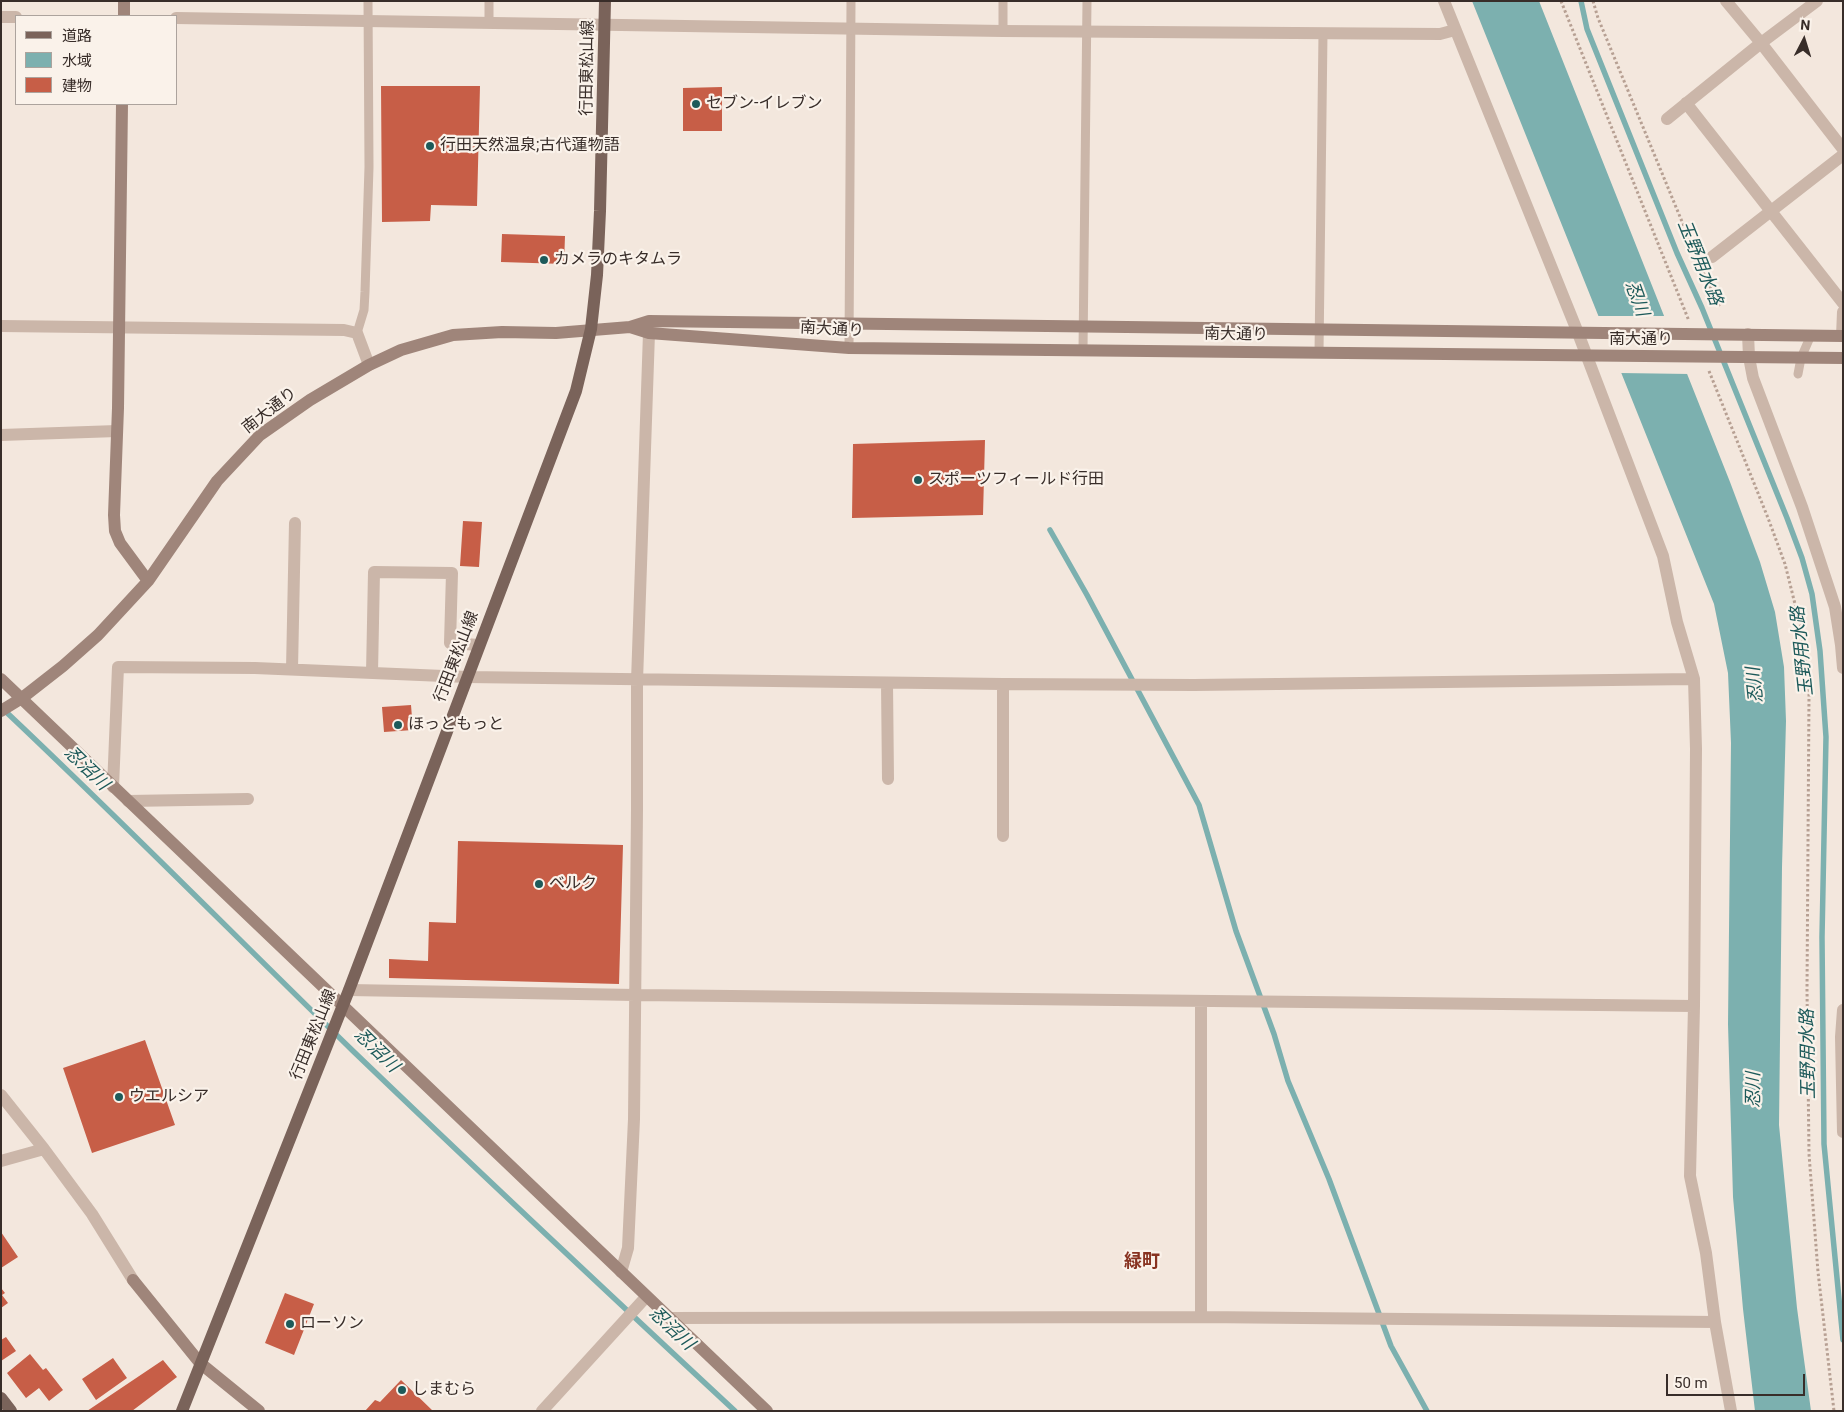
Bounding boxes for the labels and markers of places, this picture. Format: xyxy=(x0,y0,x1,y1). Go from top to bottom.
place label: セブン-イレブン xyxy=(706,94,822,114)
marker: セブン-イレブン xyxy=(690,98,702,110)
place label: 行田天然温泉;古代蓮物語 xyxy=(440,136,619,156)
marker: 行田天然温泉;古代蓮物語 xyxy=(424,140,436,152)
place label: カメラのキタムラ xyxy=(554,250,682,270)
marker: カメラのキタムラ xyxy=(538,254,550,266)
place label: スポーツフィールド行田 xyxy=(928,470,1104,490)
marker: スポーツフィールド行田 xyxy=(912,474,924,486)
place label: ほっともっと xyxy=(408,715,504,735)
marker: ほっともっと xyxy=(392,719,404,731)
place label: ベルク xyxy=(549,874,597,894)
marker: ベルク xyxy=(533,878,545,890)
place label: ウエルシア xyxy=(129,1087,209,1107)
marker: ウエルシア xyxy=(113,1091,125,1103)
place label: ローソン xyxy=(300,1314,364,1334)
marker: ローソン xyxy=(284,1318,296,1330)
place label: しまむら xyxy=(412,1380,476,1400)
marker: しまむら xyxy=(396,1384,408,1396)

